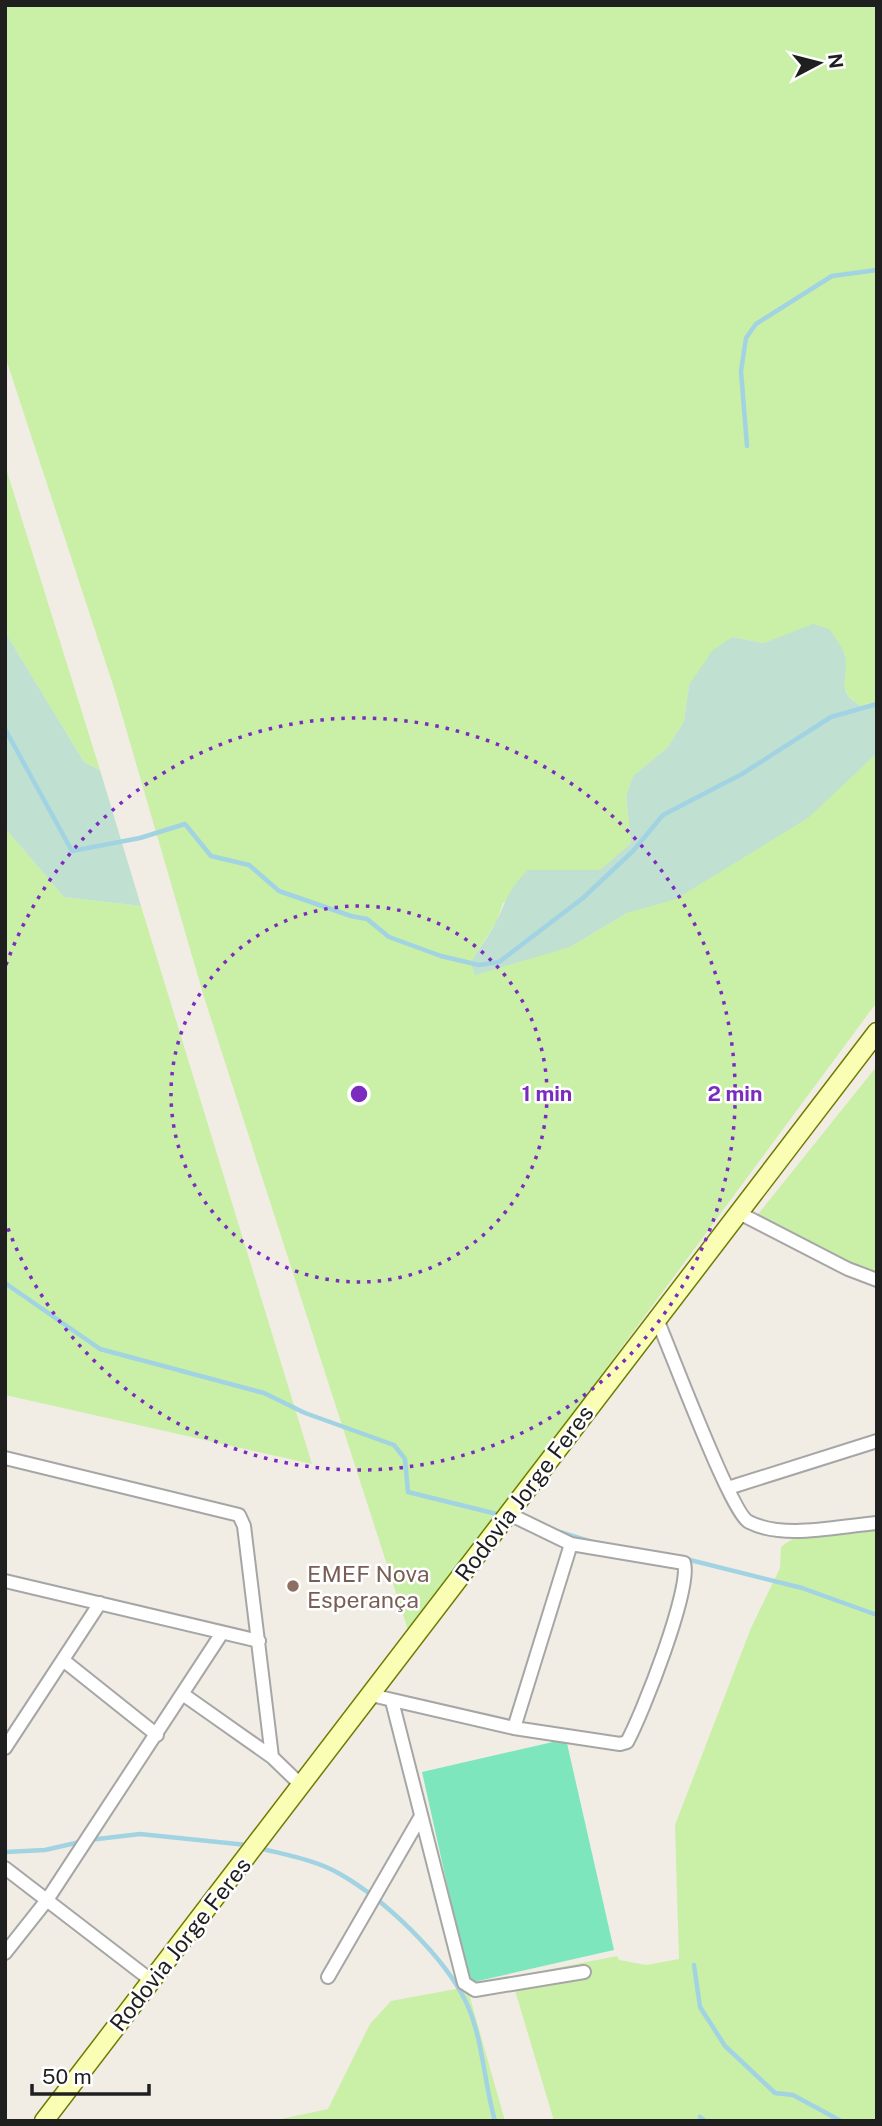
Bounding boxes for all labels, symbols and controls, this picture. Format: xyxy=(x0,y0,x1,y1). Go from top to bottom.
north arrow xyxy=(784,28,854,98)
text: N xyxy=(824,52,848,70)
text: 1 min xyxy=(522,1081,572,1106)
text: 2 min xyxy=(707,1081,763,1106)
centre of rings xyxy=(347,1082,371,1106)
street label: Rodovia Jorge Feres xyxy=(449,1400,599,1586)
place label: EMEF Nova Esperança xyxy=(307,1560,429,1613)
marker: EMEF Nova Esperança xyxy=(285,1578,301,1594)
street label: Rodovia Jorge Feres xyxy=(104,1852,256,2036)
scale bar xyxy=(32,2052,149,2096)
text: 50 m xyxy=(42,2064,92,2089)

